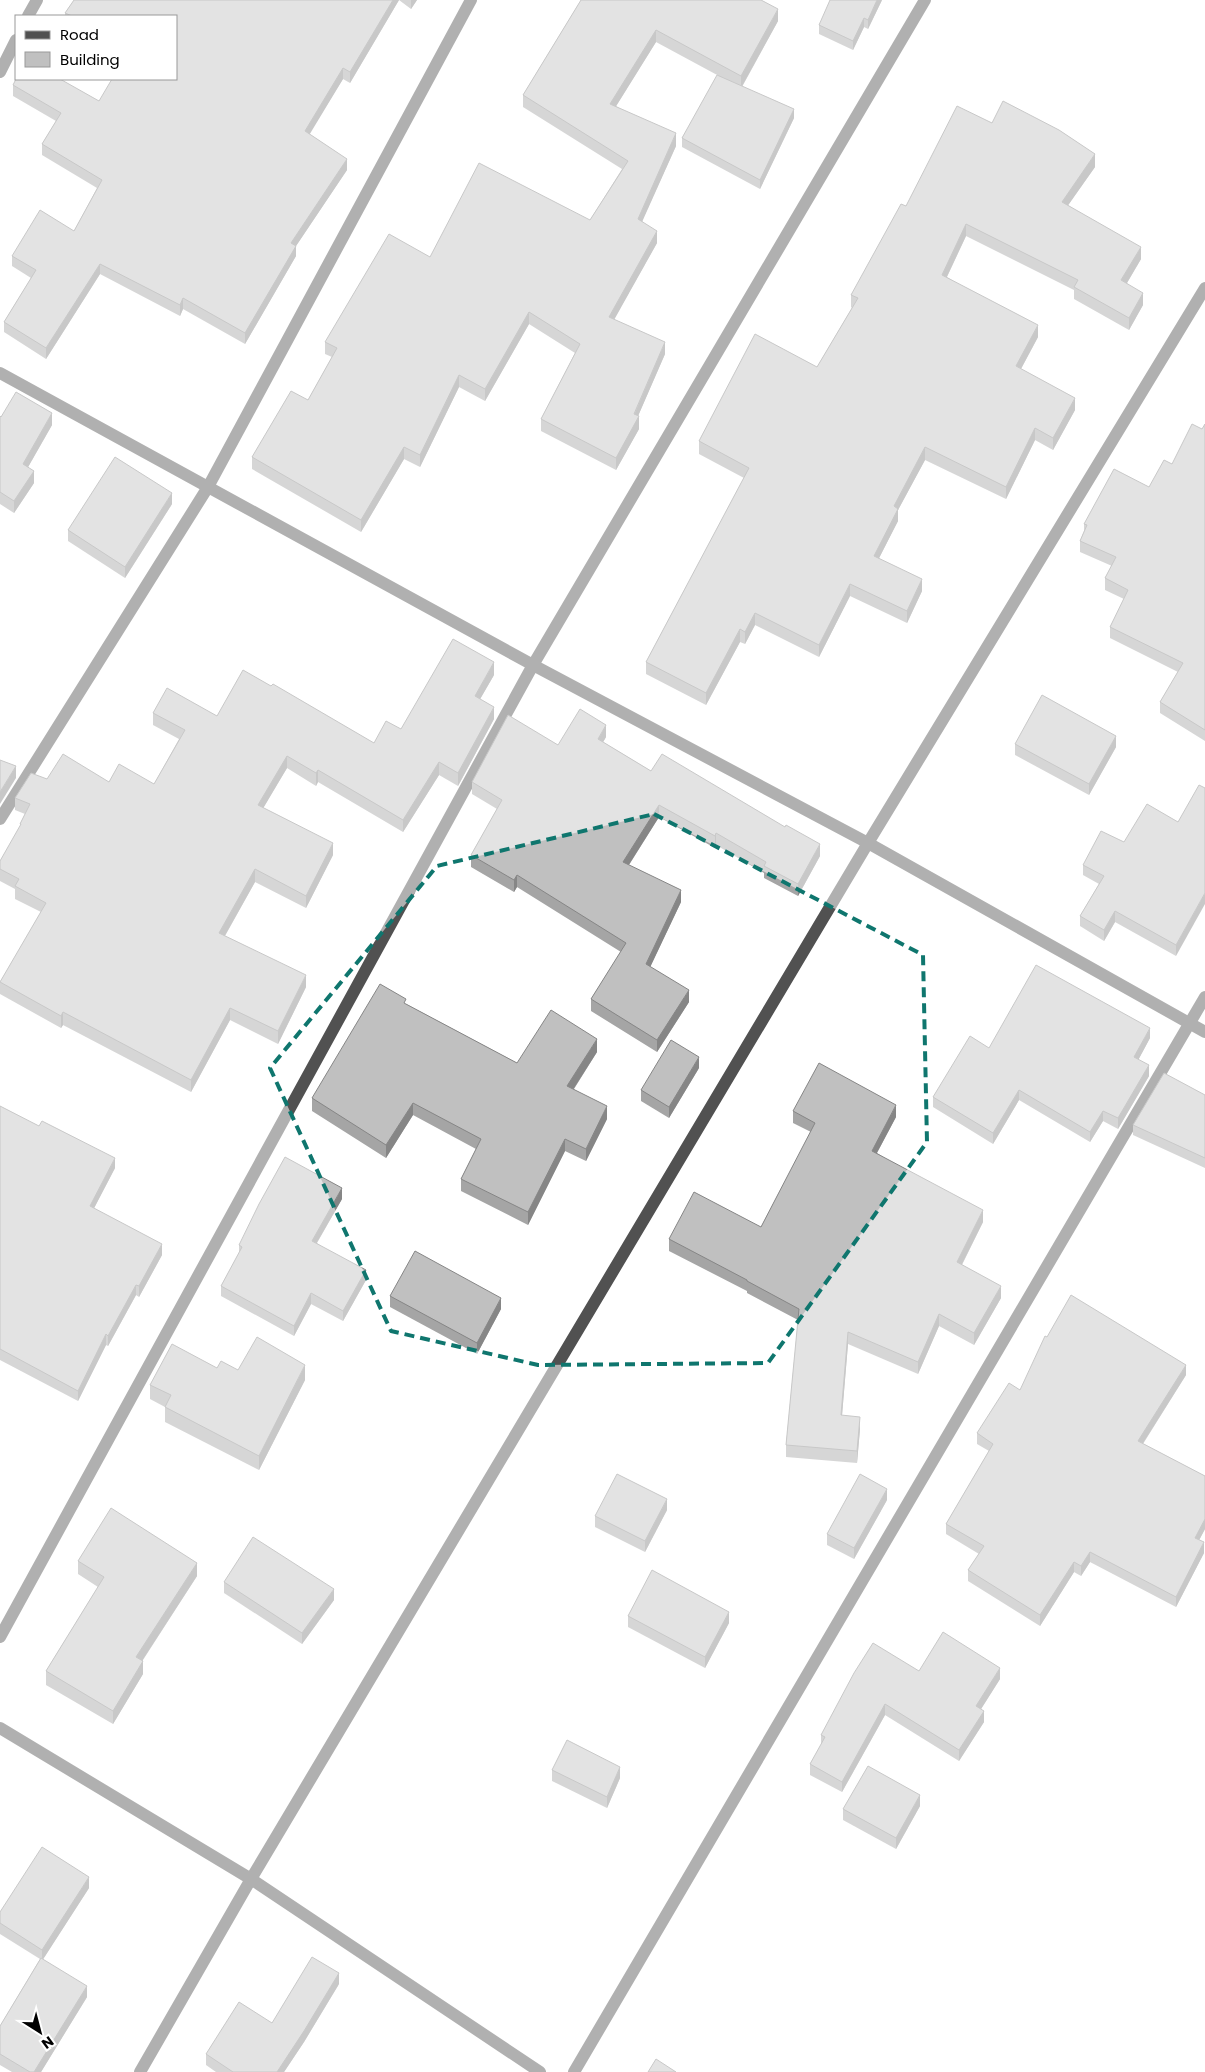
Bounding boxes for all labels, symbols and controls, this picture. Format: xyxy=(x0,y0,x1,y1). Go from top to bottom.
legend xyxy=(15,15,178,80)
text: Road xyxy=(60,24,99,45)
text: Building xyxy=(60,49,120,70)
north arrow xyxy=(15,2007,65,2057)
text: N xyxy=(38,2031,58,2054)

